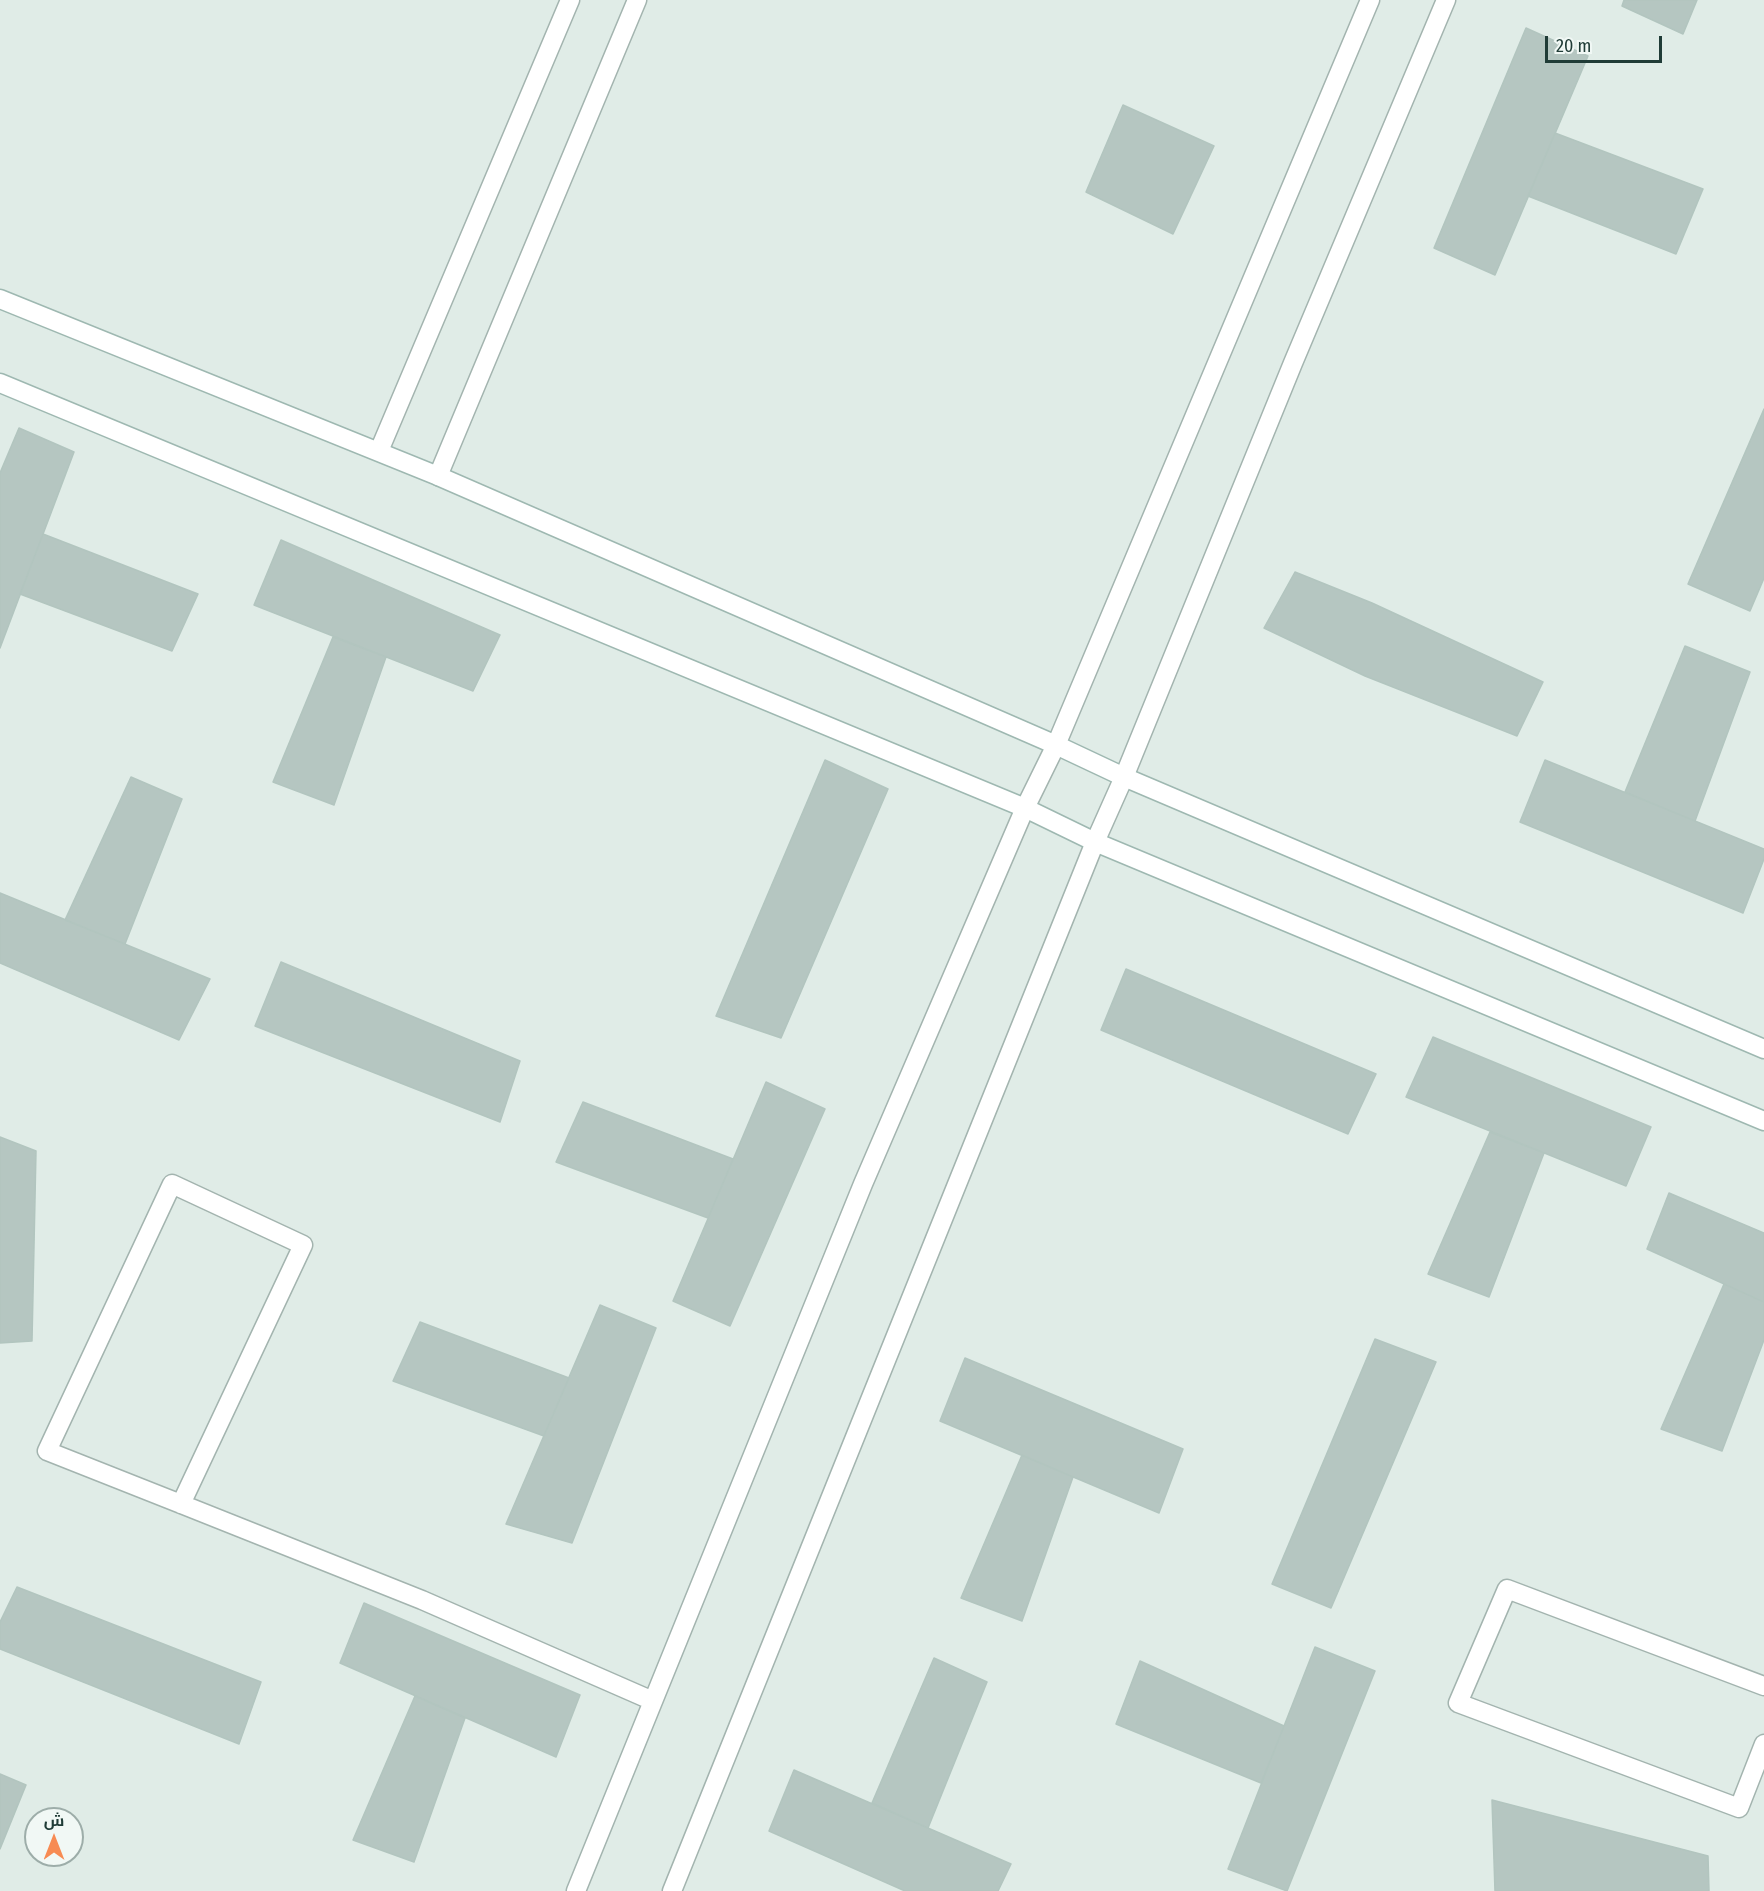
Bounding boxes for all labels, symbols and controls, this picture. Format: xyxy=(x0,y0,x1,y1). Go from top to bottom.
scale bar xyxy=(1548,24,1665,62)
text: 20 m xyxy=(1556,35,1591,57)
north arrow xyxy=(24,1807,84,1867)
text: ش xyxy=(44,1811,64,1830)

